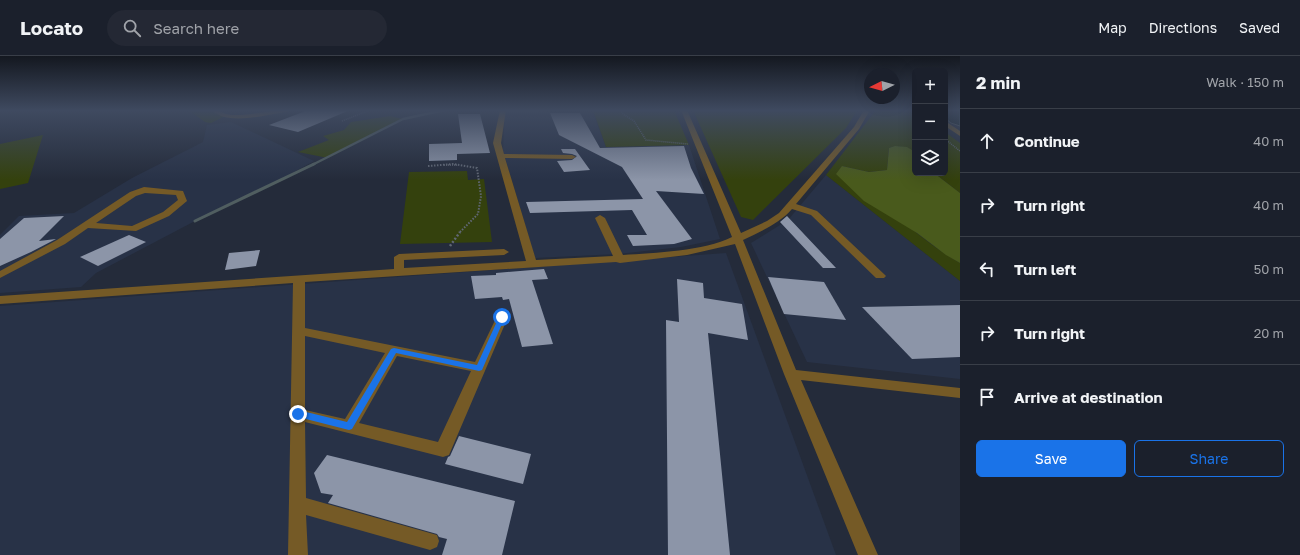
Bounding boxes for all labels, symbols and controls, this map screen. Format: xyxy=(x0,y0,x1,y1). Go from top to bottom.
search box xyxy=(107,10,387,46)
text: Locato xyxy=(20,16,83,39)
icon: search xyxy=(121,17,143,39)
text: Search here xyxy=(153,19,239,37)
text: Map xyxy=(1098,19,1127,36)
text: Directions xyxy=(1149,19,1217,36)
text: Saved xyxy=(1239,19,1280,36)
north arrow xyxy=(864,68,900,104)
map controls xyxy=(912,68,948,176)
button: + xyxy=(912,68,948,104)
text: 2 min xyxy=(976,72,1020,93)
text: Walk · 150 m xyxy=(1206,74,1284,90)
button: − xyxy=(912,104,948,140)
icon: ahead xyxy=(976,130,998,152)
text: Continue xyxy=(1014,132,1080,150)
text: 40 m xyxy=(1253,133,1284,149)
button: layers xyxy=(912,140,948,176)
icon: right xyxy=(976,194,998,216)
text: Turn right xyxy=(1014,196,1085,214)
text: 40 m xyxy=(1253,197,1284,213)
icon: left xyxy=(976,258,998,280)
text: Turn left xyxy=(1014,260,1076,278)
text: 50 m xyxy=(1254,261,1284,277)
route start xyxy=(493,308,511,326)
icon: right xyxy=(976,322,998,344)
text: Turn right xyxy=(1014,324,1085,342)
text: 20 m xyxy=(1254,325,1284,341)
icon: arrive xyxy=(976,386,998,408)
text: Arrive at destination xyxy=(1014,388,1163,406)
route end xyxy=(289,405,307,423)
button: Save xyxy=(976,440,1126,477)
button: Share xyxy=(1134,440,1284,477)

